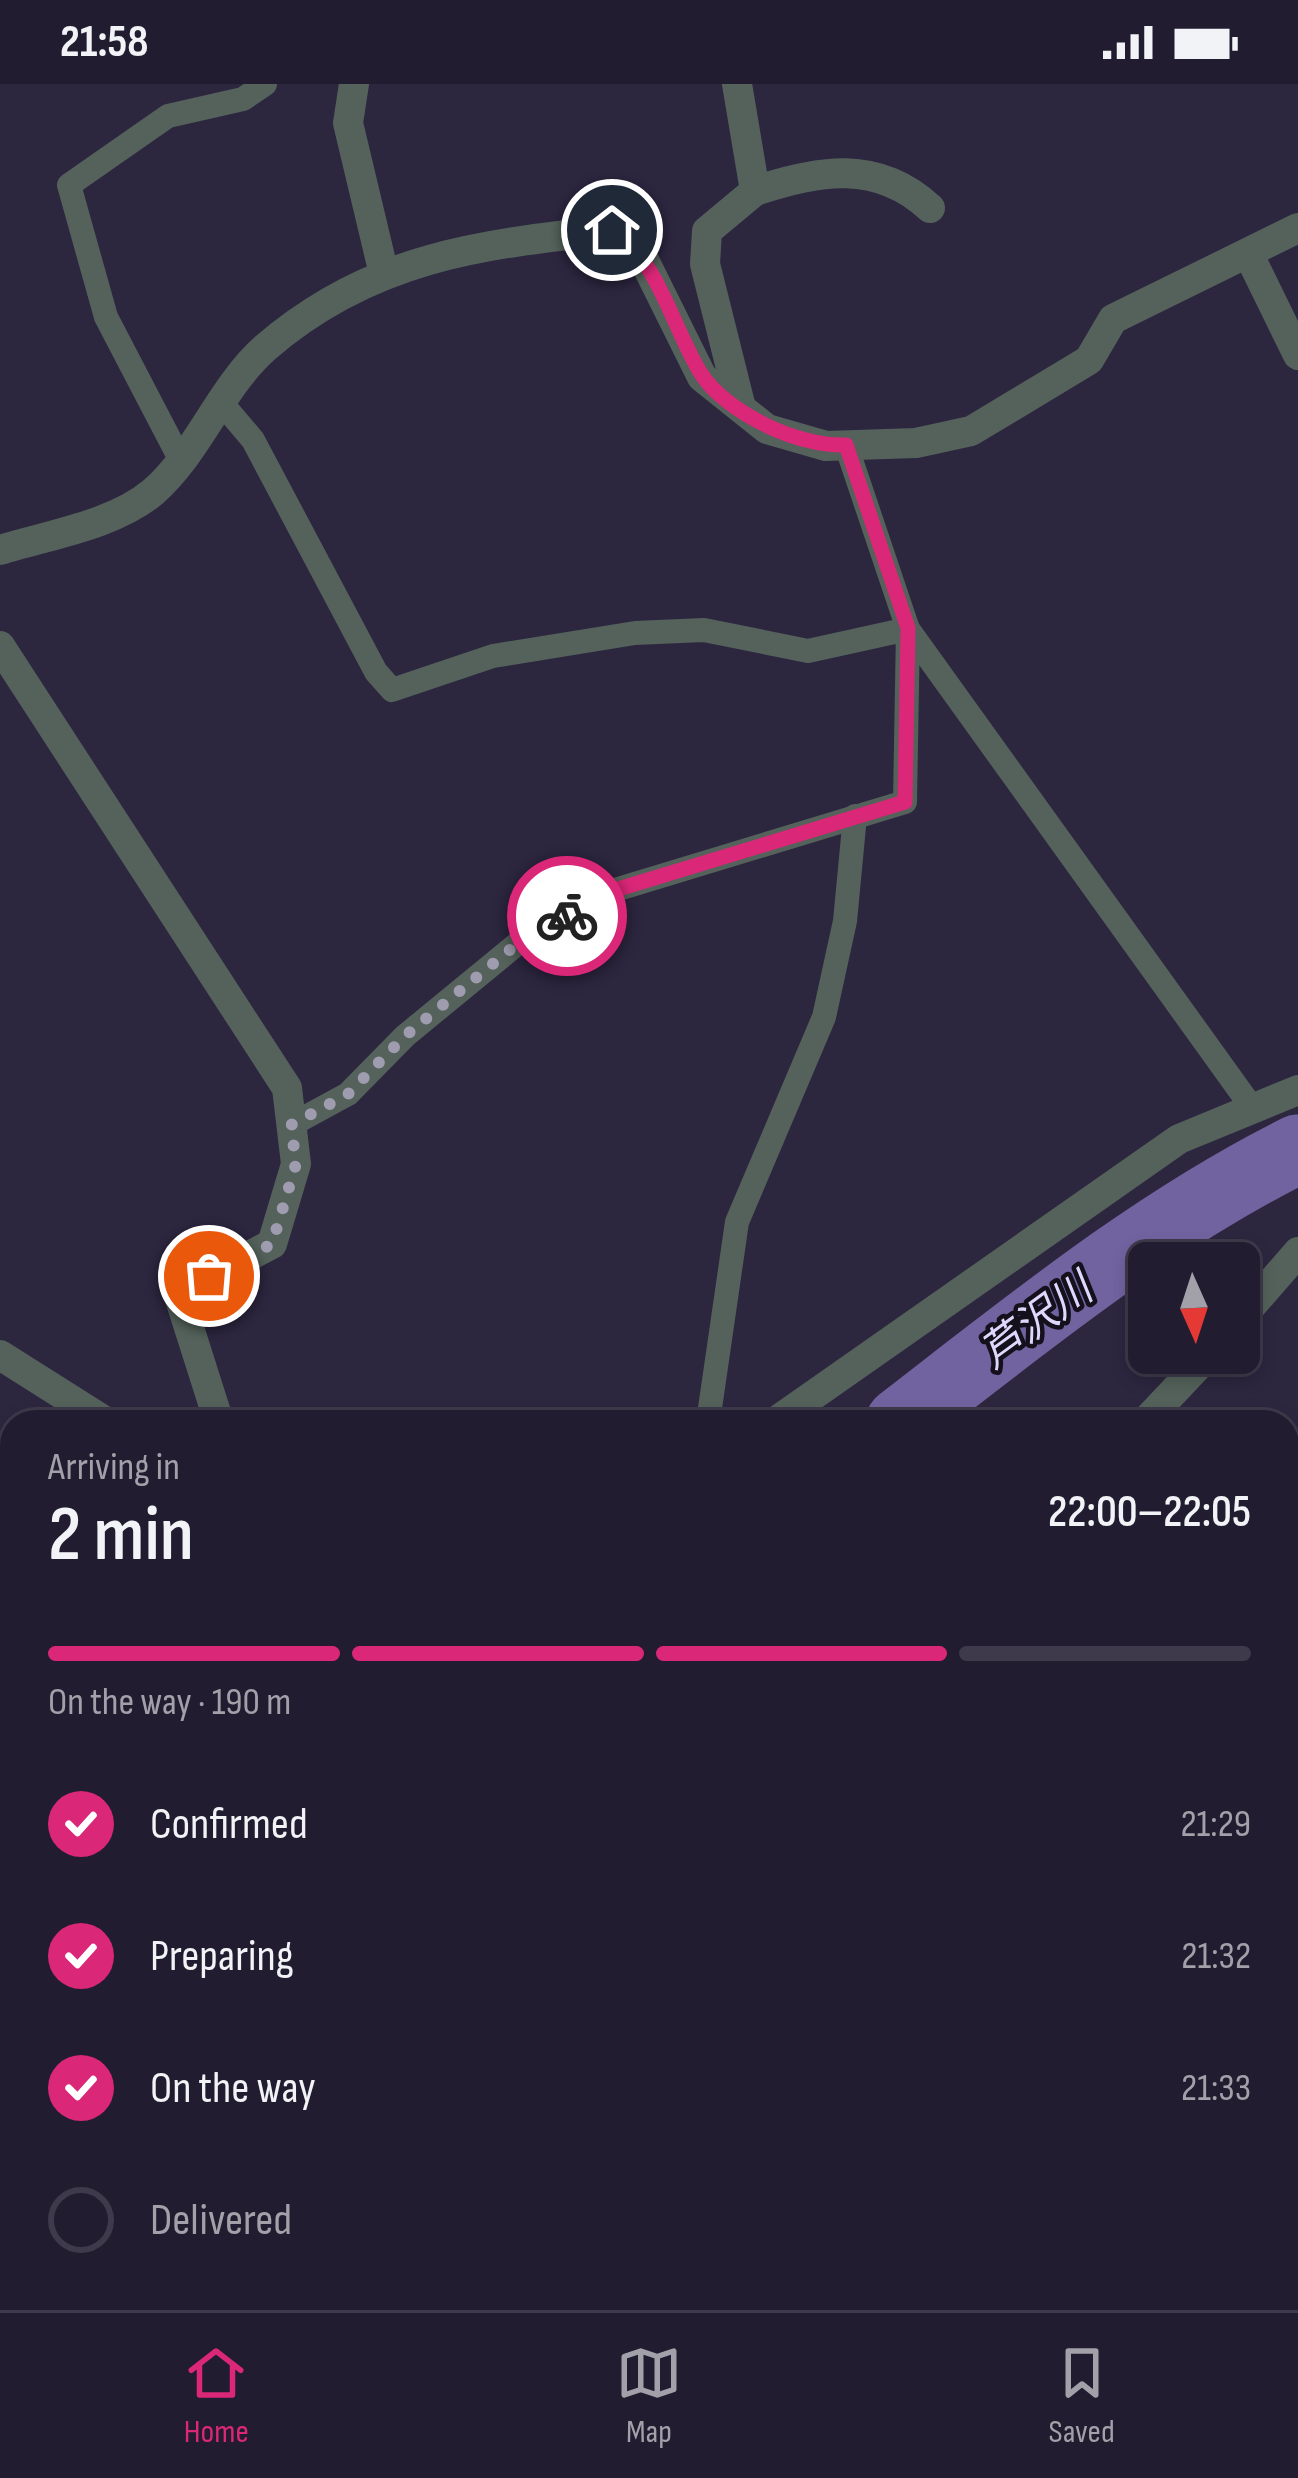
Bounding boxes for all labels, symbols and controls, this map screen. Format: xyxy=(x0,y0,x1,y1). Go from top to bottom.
text: 21:58 xyxy=(60,15,148,70)
pin xyxy=(561,179,663,281)
icon: home xyxy=(579,197,645,263)
courier xyxy=(507,856,627,976)
icon: bike xyxy=(534,883,600,949)
pin xyxy=(158,1225,260,1327)
north arrow xyxy=(1128,1242,1260,1374)
map controls xyxy=(1128,1242,1260,1374)
icon: bag xyxy=(176,1243,242,1309)
water label: 芦沢川 xyxy=(971,1262,1106,1380)
text: Arriving in xyxy=(48,1444,180,1491)
text: 22:00–22:05 xyxy=(1048,1485,1251,1540)
text: 2 min xyxy=(48,1489,194,1582)
text: On the way · 190 m xyxy=(48,1679,291,1726)
icon: check xyxy=(48,1791,114,1857)
text: Confirmed xyxy=(150,1797,308,1852)
text: 21:29 xyxy=(1180,1801,1251,1848)
icon: check xyxy=(48,1923,114,1989)
text: Preparing xyxy=(150,1929,294,1984)
text: 21:32 xyxy=(1181,1933,1251,1980)
icon: check xyxy=(48,2055,114,2121)
text: On the way xyxy=(150,2061,316,2116)
text: 21:33 xyxy=(1181,2065,1251,2112)
text: Delivered xyxy=(150,2193,292,2248)
tab: Home xyxy=(183,2340,249,2452)
tab: Map xyxy=(616,2340,682,2452)
tab: Saved xyxy=(1049,2340,1115,2452)

